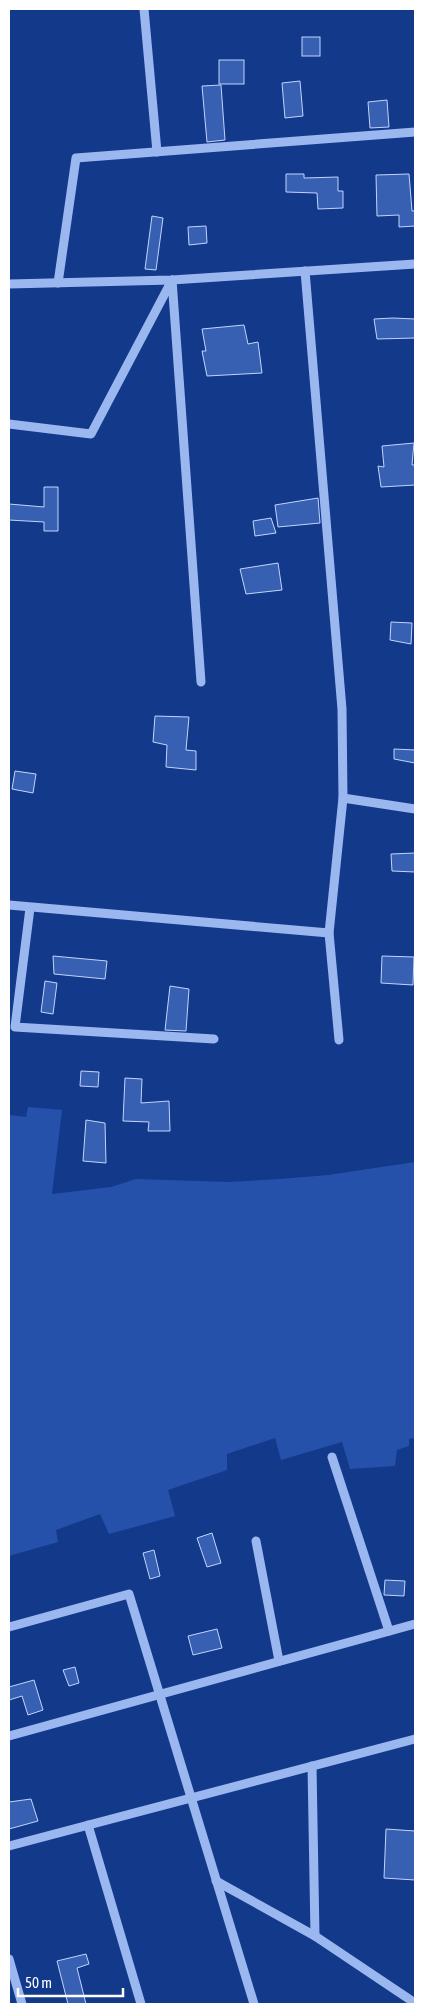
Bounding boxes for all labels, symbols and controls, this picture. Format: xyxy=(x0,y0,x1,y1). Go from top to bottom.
scale bar xyxy=(18,1966,122,1998)
text: 50 m xyxy=(25,1974,52,1991)

